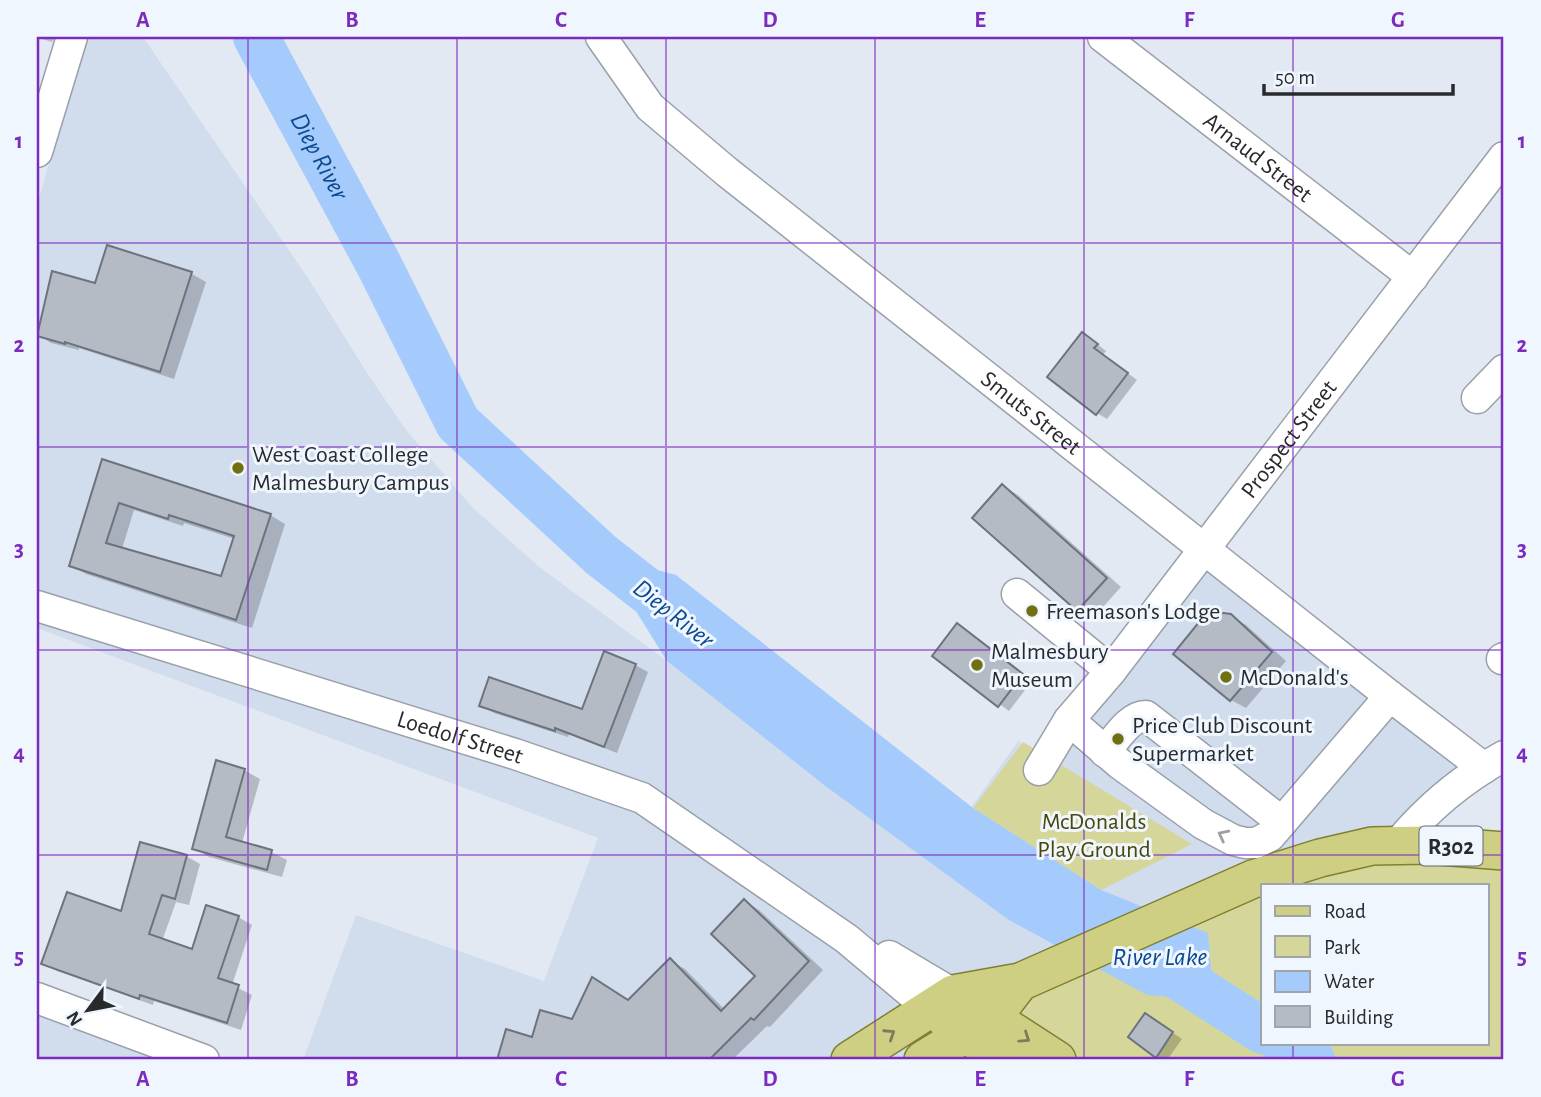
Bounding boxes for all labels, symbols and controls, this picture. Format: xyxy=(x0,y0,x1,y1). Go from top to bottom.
text: A xyxy=(136,9,150,32)
text: B xyxy=(345,9,359,32)
text: C xyxy=(555,9,567,32)
text: D xyxy=(762,9,778,32)
text: E xyxy=(974,9,986,32)
text: F xyxy=(1184,9,1195,32)
text: G xyxy=(1391,9,1405,32)
scale bar xyxy=(1264,52,1454,96)
text: 50 m xyxy=(1275,67,1315,88)
water label: Diep River xyxy=(285,108,354,206)
street label: Arnaud Street xyxy=(1199,108,1316,207)
text: 1 xyxy=(15,130,23,153)
text: 1 xyxy=(1518,130,1526,153)
text: 2 xyxy=(14,334,25,357)
text: 2 xyxy=(1517,334,1528,357)
street label: Smuts Street xyxy=(976,367,1085,460)
street label: Prospect Street xyxy=(1237,376,1342,503)
place label: West Coast College Malmesbury Campus xyxy=(252,443,449,495)
marker: West Coast College Malmesbury Campus xyxy=(230,460,246,476)
text: 3 xyxy=(14,538,24,561)
text: 3 xyxy=(1517,538,1527,561)
water label: Diep River xyxy=(628,574,720,654)
place label: Freemason's Lodge xyxy=(1046,600,1220,624)
marker: Freemason's Lodge xyxy=(1024,603,1040,619)
place label: Malmesbury Museum xyxy=(991,640,1108,692)
marker: Malmesbury Museum xyxy=(969,657,985,673)
place label: McDonald's xyxy=(1240,666,1349,690)
marker: McDonald's xyxy=(1218,669,1234,685)
street label: Loedolf Street xyxy=(394,707,526,769)
place label: Price Club Discount Supermarket xyxy=(1132,714,1313,766)
marker: Price Club Discount Supermarket xyxy=(1110,731,1126,747)
text: 4 xyxy=(13,742,25,765)
text: 4 xyxy=(1516,742,1528,765)
park label: McDonalds Play Ground xyxy=(1037,810,1151,862)
road number: R302 xyxy=(1420,826,1482,866)
one-way arrow xyxy=(1218,829,1230,843)
legend xyxy=(1261,884,1488,1044)
text: Road xyxy=(1324,901,1366,922)
text: Park xyxy=(1324,937,1361,958)
water label: River Lake xyxy=(1113,944,1208,970)
text: 5 xyxy=(14,946,24,969)
text: 5 xyxy=(1517,946,1527,969)
text: Water xyxy=(1324,971,1374,992)
north arrow xyxy=(52,974,122,1044)
text: Building xyxy=(1324,1007,1394,1028)
text: N xyxy=(63,1008,86,1029)
one-way arrow xyxy=(882,1030,895,1043)
one-way arrow xyxy=(1017,1030,1030,1043)
text: A xyxy=(136,1068,150,1091)
text: B xyxy=(345,1068,359,1091)
text: C xyxy=(555,1068,567,1091)
text: D xyxy=(762,1068,778,1091)
text: E xyxy=(974,1068,986,1091)
text: F xyxy=(1184,1068,1195,1091)
text: G xyxy=(1391,1068,1405,1091)

